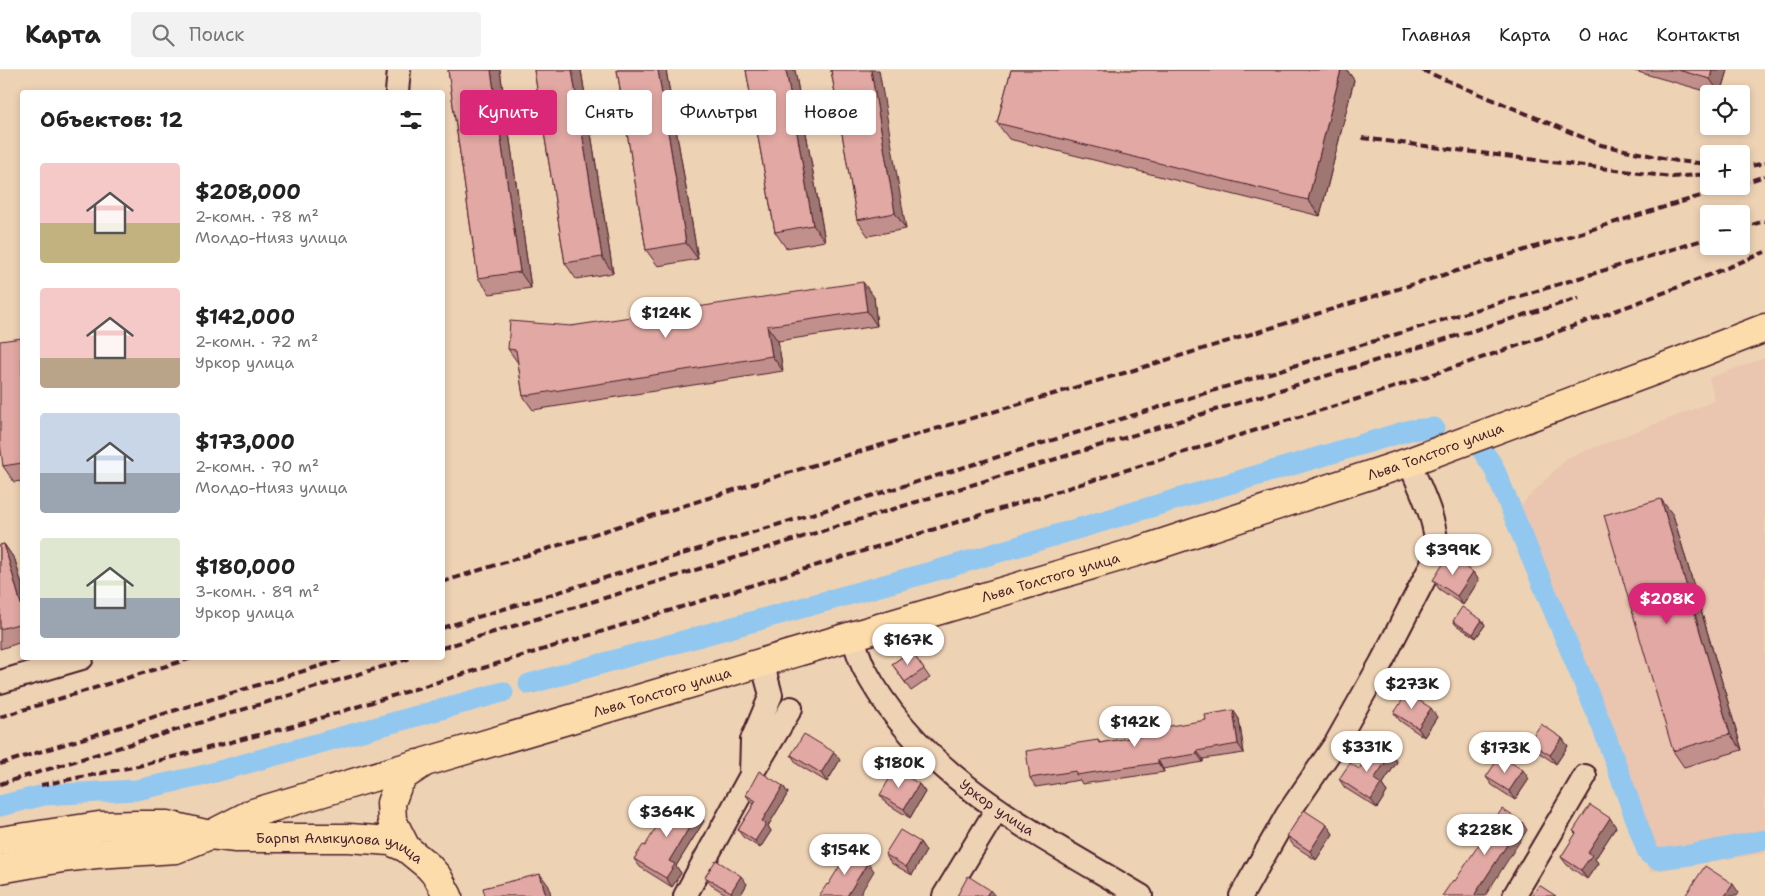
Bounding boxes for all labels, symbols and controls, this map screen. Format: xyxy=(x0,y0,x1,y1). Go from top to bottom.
search box xyxy=(131,12,481,57)
text: Карта xyxy=(25,19,101,51)
icon: search xyxy=(149,21,177,49)
text: Поиск xyxy=(189,22,244,47)
text: Главная xyxy=(1401,23,1471,47)
text: Карта xyxy=(1499,23,1551,47)
text: О нас xyxy=(1579,23,1628,47)
text: Контакты xyxy=(1656,23,1740,47)
map controls xyxy=(1700,85,1750,255)
button: locate xyxy=(1700,85,1750,135)
chip: Купить xyxy=(460,90,557,135)
chip: Снять xyxy=(567,90,652,135)
chip: Фильтры xyxy=(662,90,776,135)
chip: Новое xyxy=(786,90,876,135)
text: Объектов: 12 xyxy=(40,106,183,134)
icon: filters xyxy=(397,106,425,134)
button: + xyxy=(1700,145,1750,195)
text: $208,000 xyxy=(195,178,301,206)
icon: home xyxy=(80,183,140,243)
button: − xyxy=(1700,205,1750,255)
text: 2-комн. · 78 m² xyxy=(195,206,319,227)
text: Молдо-Нияз улица xyxy=(195,227,348,248)
pin: $124K xyxy=(631,296,701,339)
text: $124K xyxy=(641,302,691,323)
text: $142,000 xyxy=(195,303,295,331)
icon: home xyxy=(80,308,140,368)
text: 2-комн. · 72 m² xyxy=(195,331,318,352)
text: Уркор улица xyxy=(195,352,294,373)
street label: Льва Толстого улица xyxy=(1365,419,1506,484)
text: $173,000 xyxy=(195,428,295,456)
icon: home xyxy=(80,433,140,493)
text: 2-комн. · 70 m² xyxy=(195,456,319,477)
text: Молдо-Нияз улица xyxy=(195,477,348,498)
pin: $399K xyxy=(1418,534,1488,576)
text: $399K xyxy=(1426,539,1480,560)
street label: Льва Толстого улица xyxy=(979,548,1122,606)
text: $180,000 xyxy=(195,553,295,581)
icon: home xyxy=(80,558,140,618)
text: 3-комн. · 89 m² xyxy=(195,581,320,602)
pin: $208K xyxy=(1632,582,1702,625)
text: $208K xyxy=(1640,588,1694,609)
text: Уркор улица xyxy=(195,602,294,623)
pin: $167K xyxy=(873,624,943,666)
text: $167K xyxy=(883,629,933,650)
street label: Льва Толстого улица xyxy=(591,663,734,721)
pin: $273K xyxy=(1377,668,1447,710)
text: $273K xyxy=(1385,673,1439,694)
pin: $142K xyxy=(1100,706,1170,748)
text: $142K xyxy=(1110,711,1160,732)
pin: $331K xyxy=(1332,730,1402,773)
pin: $173K xyxy=(1470,732,1540,774)
text: $331K xyxy=(1342,736,1392,757)
text: $173K xyxy=(1480,737,1530,758)
pin: $180K xyxy=(864,746,934,789)
text: $180K xyxy=(874,752,924,773)
street label: Уркор улица xyxy=(956,775,1038,840)
pin: $364K xyxy=(632,796,702,838)
text: $364K xyxy=(639,801,695,822)
pin: $228K xyxy=(1450,814,1520,856)
text: $228K xyxy=(1458,819,1512,840)
street label: Барпы Алыкулова улица xyxy=(256,829,427,868)
pin: $154K xyxy=(810,834,880,876)
text: $154K xyxy=(820,839,870,860)

